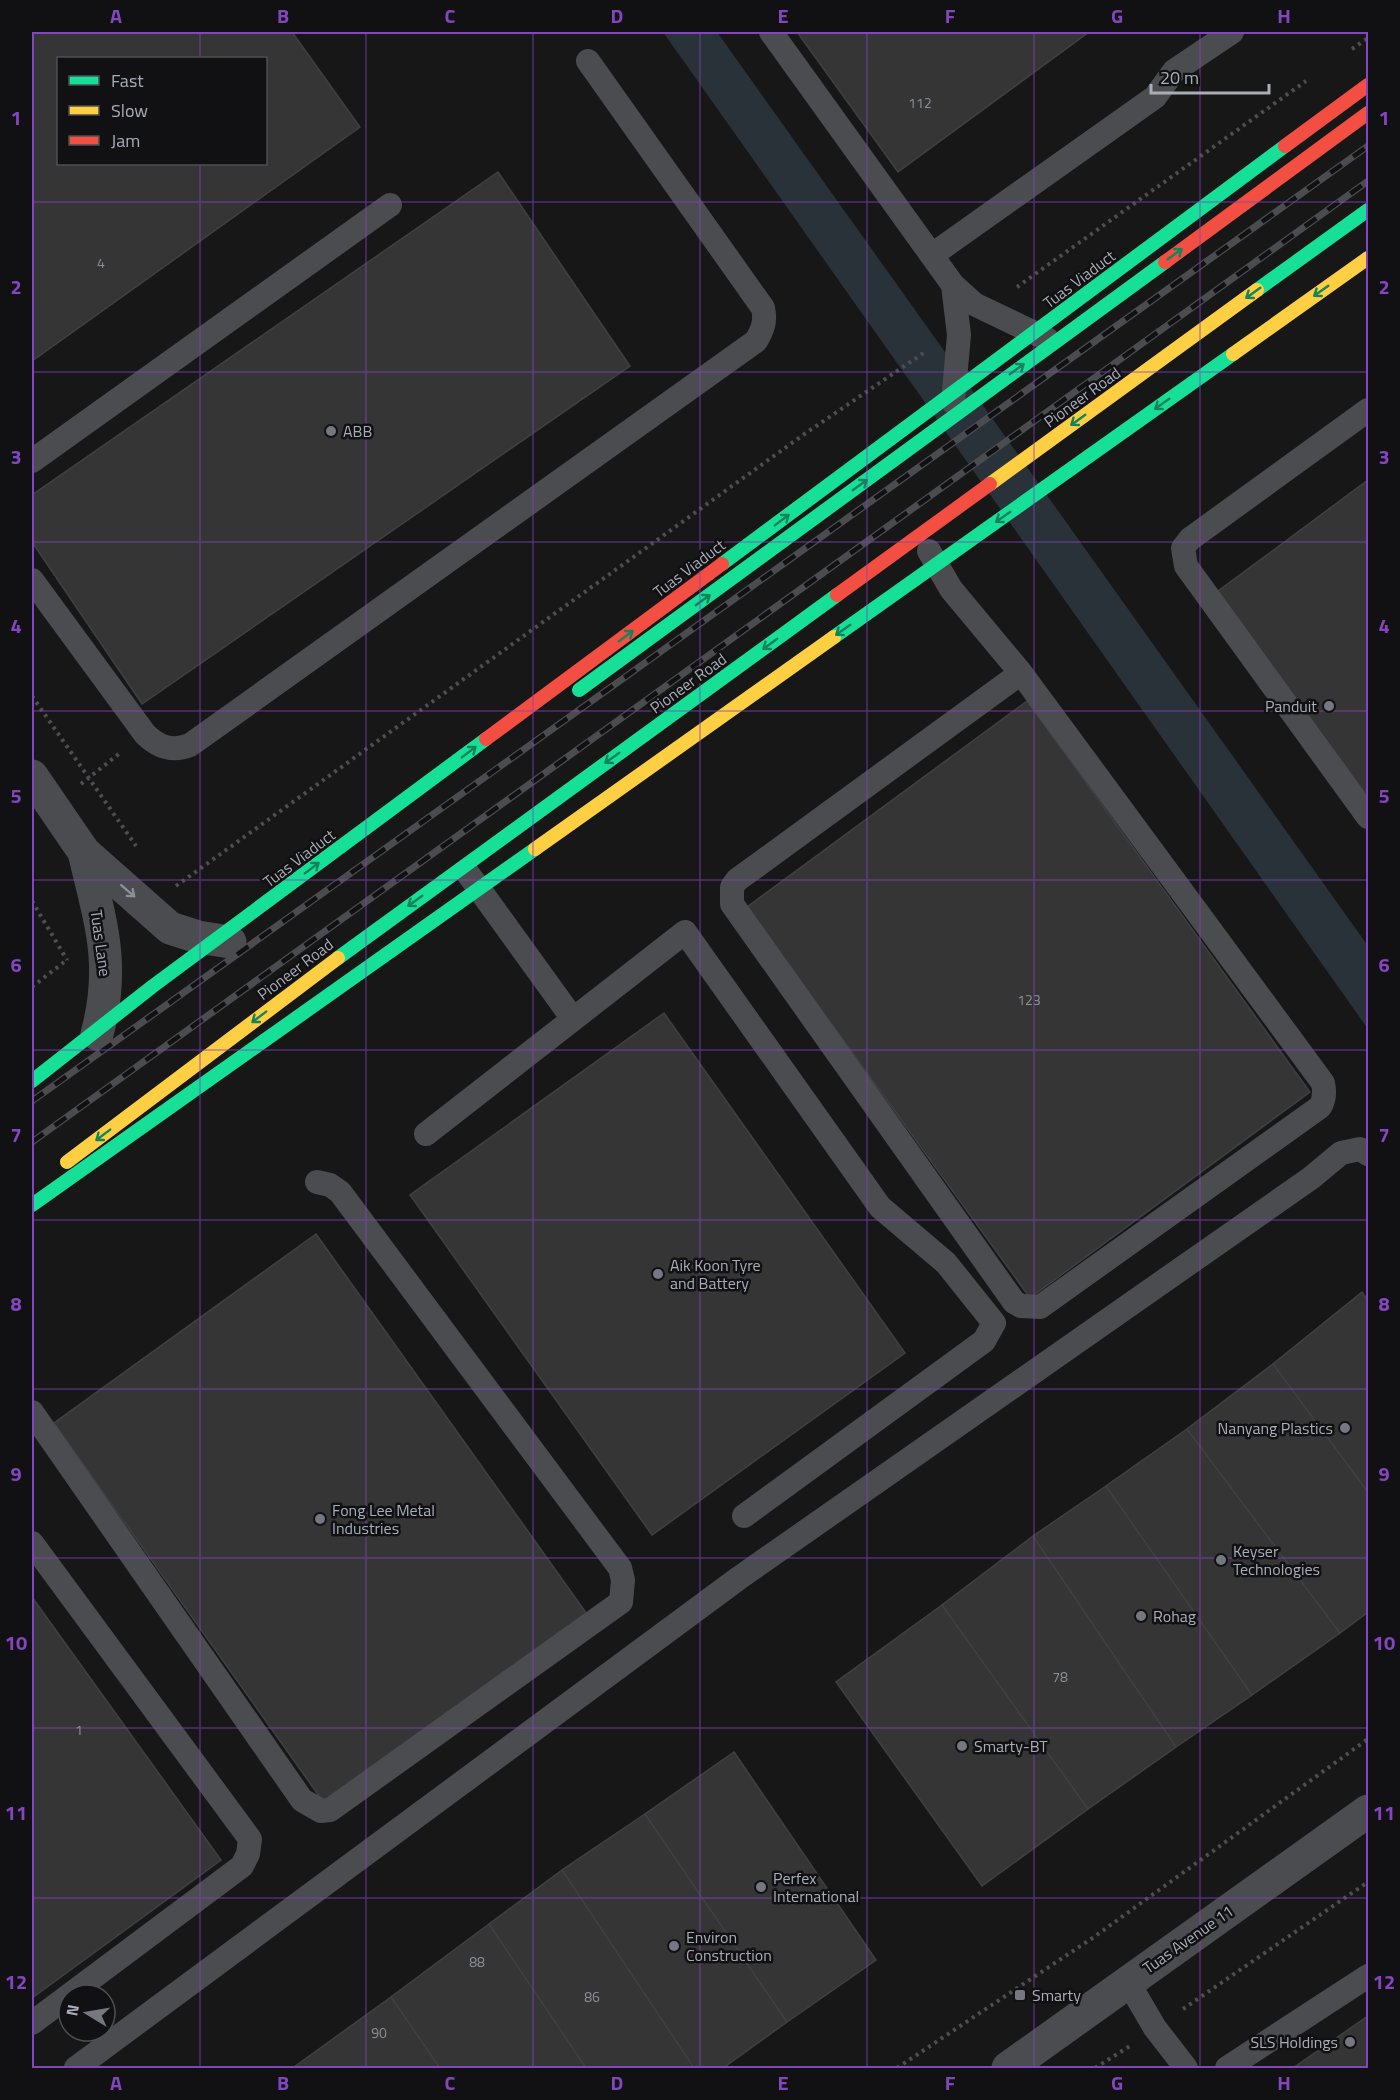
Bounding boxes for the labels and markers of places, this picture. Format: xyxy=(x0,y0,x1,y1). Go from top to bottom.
place label: ABB xyxy=(343,419,372,443)
marker: ABB xyxy=(324,424,338,438)
place label: Panduit xyxy=(1265,694,1317,718)
marker: Panduit xyxy=(1322,699,1336,713)
place label: Aik Koon Tyre and Battery xyxy=(670,1253,761,1295)
marker: Aik Koon Tyre and Battery xyxy=(651,1267,665,1281)
place label: Nanyang Plastics xyxy=(1218,1416,1333,1440)
marker: Nanyang Plastics xyxy=(1338,1421,1352,1435)
place label: Fong Lee Metal Industries xyxy=(332,1498,435,1540)
marker: Fong Lee Metal Industries xyxy=(313,1512,327,1526)
place label: Keyser Technologies xyxy=(1233,1539,1320,1581)
marker: Keyser Technologies xyxy=(1214,1553,1228,1567)
place label: Rohag xyxy=(1153,1604,1196,1628)
marker: Rohag xyxy=(1134,1609,1148,1623)
place label: Smarty-BT xyxy=(974,1734,1048,1758)
marker: Smarty-BT xyxy=(955,1739,969,1753)
place label: Perfex International xyxy=(773,1866,859,1908)
marker: Perfex International xyxy=(754,1880,768,1894)
place label: Environ Construction xyxy=(686,1925,772,1967)
marker: Environ Construction xyxy=(667,1939,681,1953)
place label: Smarty xyxy=(1032,1983,1081,2007)
marker: Smarty xyxy=(1013,1988,1027,2002)
place label: SLS Holdings xyxy=(1250,2030,1338,2054)
marker: SLS Holdings xyxy=(1343,2035,1357,2049)

